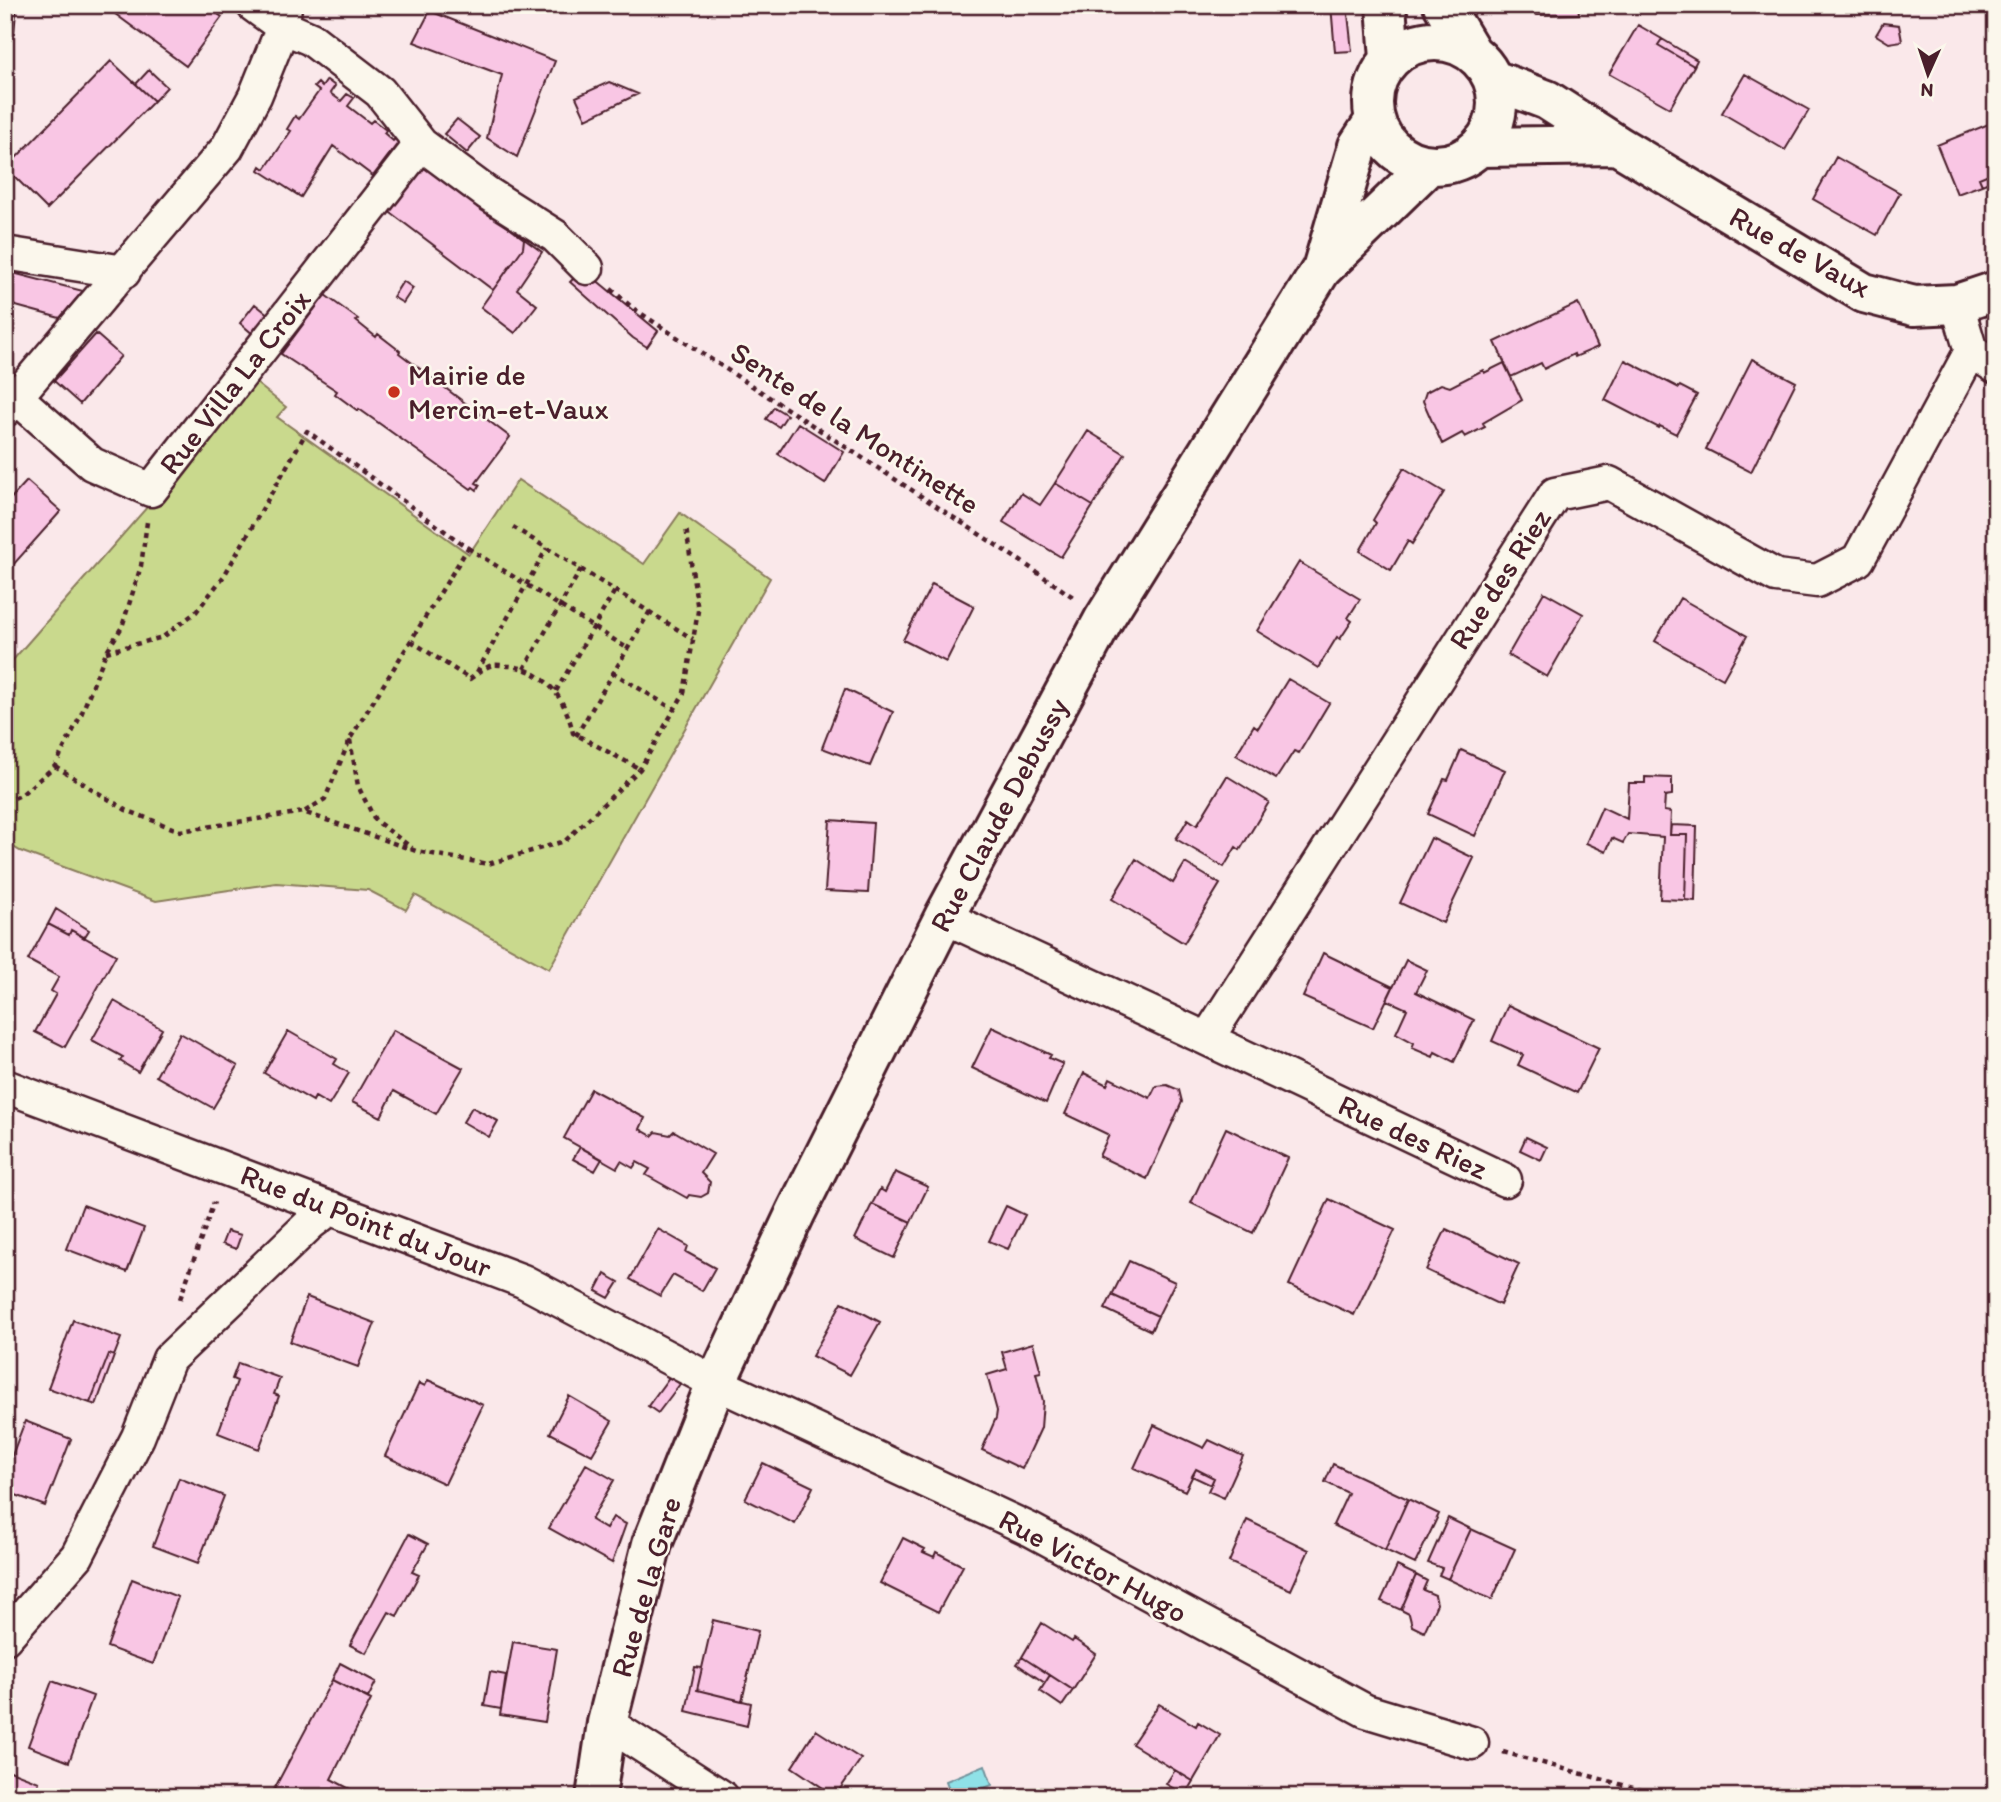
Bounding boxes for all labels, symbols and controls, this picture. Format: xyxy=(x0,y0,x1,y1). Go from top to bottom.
north arrow xyxy=(1892,38,1962,108)
text: N xyxy=(1920,79,1934,102)
street label: Rue de Vaux xyxy=(1723,198,1877,306)
street label: Rue Villa La Croix xyxy=(151,282,318,482)
street label: Sente de la Montinette xyxy=(724,333,987,522)
place label: Mairie de Mercin-et-Vaux xyxy=(408,356,609,427)
marker: Mairie de Mercin-et-Vaux xyxy=(386,384,402,400)
street label: Rue des Riez xyxy=(1440,501,1559,656)
street label: Rue Claude Debussy xyxy=(921,691,1076,938)
street label: Rue des Riez xyxy=(1333,1086,1494,1187)
street label: Rue du Point du Jour xyxy=(235,1156,498,1286)
street label: Rue de la Gare xyxy=(602,1492,689,1681)
street label: Rue Victor Hugo xyxy=(993,1500,1194,1631)

